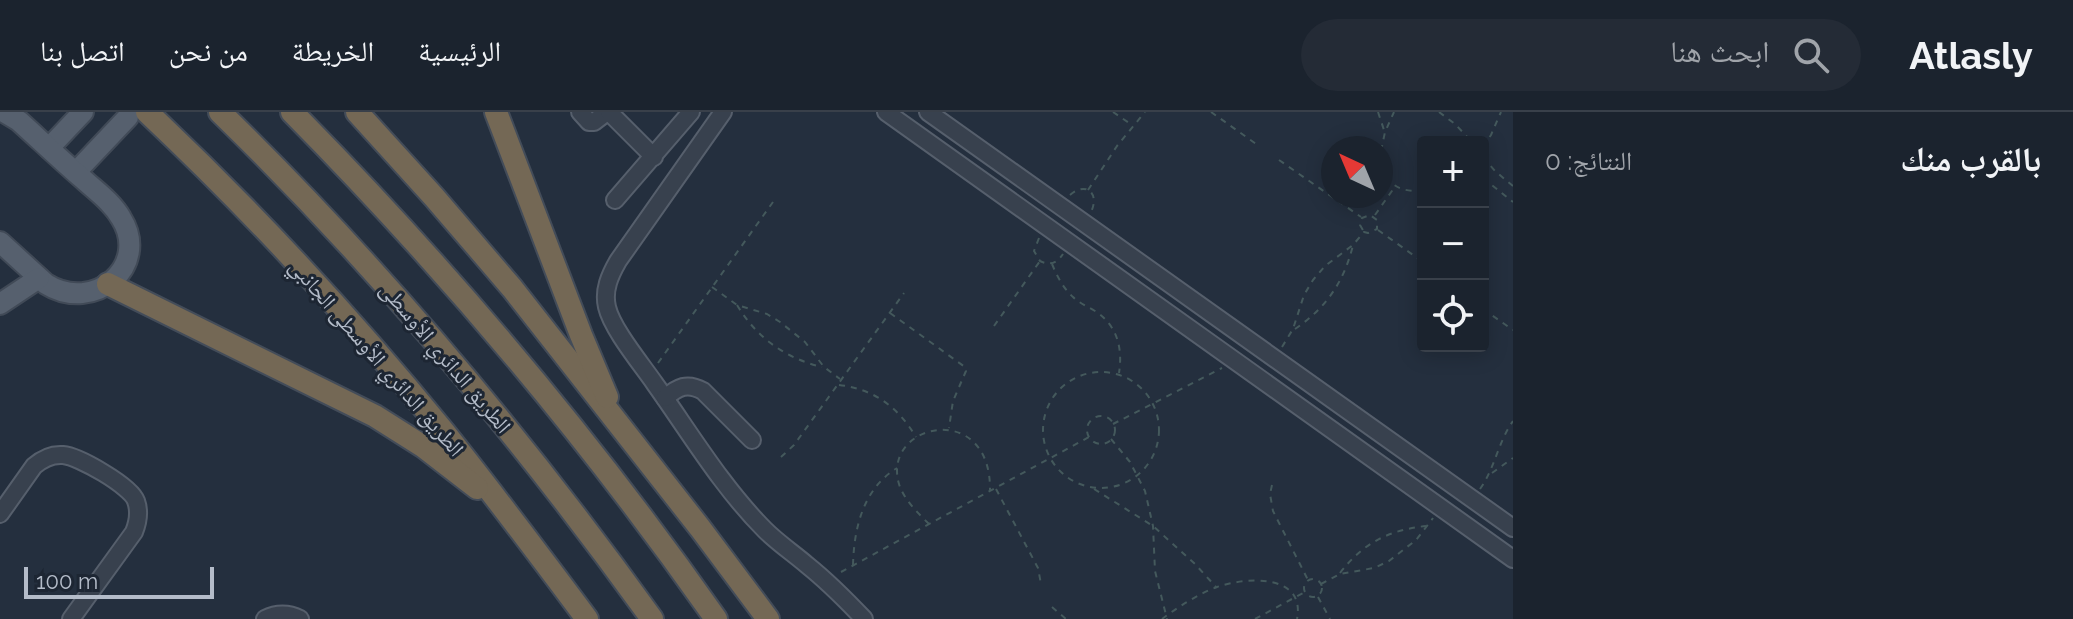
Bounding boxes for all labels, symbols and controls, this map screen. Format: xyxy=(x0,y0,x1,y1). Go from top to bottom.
search box xyxy=(1301,19,1861,91)
icon: search xyxy=(1789,33,1833,77)
text: Atlasly xyxy=(1909,33,2033,78)
text: ابحث هنا xyxy=(1670,34,1769,69)
text: اتصل بنا xyxy=(40,35,125,68)
text: من نحن xyxy=(169,35,248,68)
text: الخريطة xyxy=(292,35,374,68)
text: الرئيسية xyxy=(418,35,501,68)
north arrow xyxy=(1321,136,1393,208)
map controls xyxy=(1417,136,1489,352)
button: + xyxy=(1417,136,1489,208)
text: بالقرب منك xyxy=(1900,139,2041,179)
text: النتائج: 0 xyxy=(1545,146,1632,176)
button: − xyxy=(1417,208,1489,280)
street label: الطريق الدائري الأوسطى الجانبي xyxy=(284,253,470,461)
street label: الطريق الدائري الأوسطى xyxy=(375,276,517,438)
button: locate xyxy=(1417,280,1489,352)
scale bar xyxy=(24,563,214,599)
text: 100 m xyxy=(36,568,98,594)

